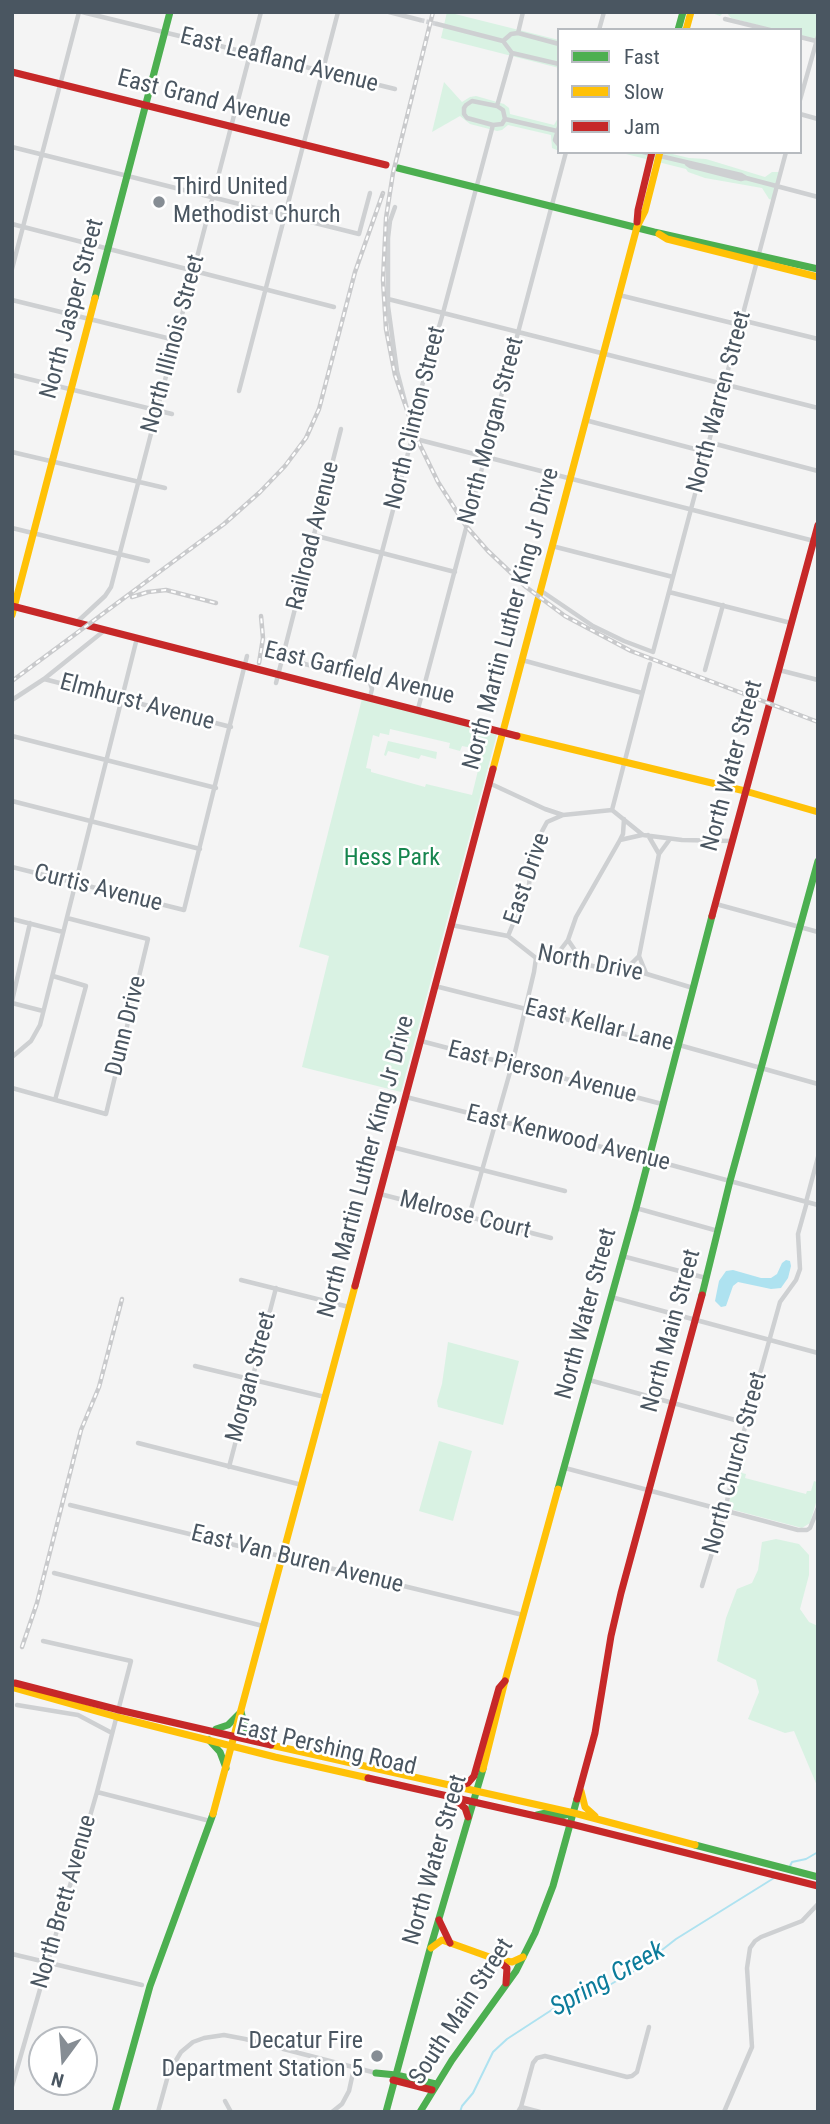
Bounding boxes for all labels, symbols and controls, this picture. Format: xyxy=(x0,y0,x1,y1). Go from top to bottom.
street label: East Leafland Avenue xyxy=(177,22,381,100)
legend xyxy=(557,28,802,154)
text: Fast xyxy=(624,45,660,69)
street label: East Grand Avenue xyxy=(114,65,294,135)
text: Slow xyxy=(624,80,664,104)
text: Jam xyxy=(624,115,660,139)
place label: Third United Methodist Church xyxy=(173,174,341,230)
marker: Third United Methodist Church xyxy=(151,194,167,210)
street label: North Jasper Street xyxy=(35,216,111,402)
street label: North Illinois Street xyxy=(136,252,212,436)
street label: North Warren Street xyxy=(682,308,758,496)
street label: North Clinton Street xyxy=(379,324,453,512)
street label: North Morgan Street xyxy=(453,334,531,528)
street label: Railroad Avenue xyxy=(282,459,346,613)
street label: North Martin Luther King Jr Drive xyxy=(458,465,566,773)
street label: East Garfield Avenue xyxy=(261,636,457,712)
street label: Elmhurst Avenue xyxy=(57,669,217,737)
street label: North Water Street xyxy=(696,677,770,855)
street label: East Drive xyxy=(499,829,557,929)
park label: Hess Park xyxy=(344,845,440,873)
street label: Curtis Avenue xyxy=(31,859,165,919)
street label: North Drive xyxy=(535,940,645,988)
street label: Dunn Drive xyxy=(101,973,153,1079)
street label: East Kellar Lane xyxy=(522,994,676,1058)
street label: North Martin Luther King Jr Drive xyxy=(313,1013,421,1321)
street label: East Pierson Avenue xyxy=(445,1036,639,1110)
street label: East Kenwood Avenue xyxy=(463,1100,673,1178)
street label: Melrose Court xyxy=(397,1186,533,1246)
street label: North Water Street xyxy=(550,1225,624,1403)
street label: North Main Street xyxy=(636,1246,708,1416)
street label: Morgan Street xyxy=(221,1309,283,1445)
street label: North Church Street xyxy=(698,1369,774,1557)
street label: East Van Buren Avenue xyxy=(188,1520,406,1600)
street label: East Pershing Road xyxy=(233,1713,419,1783)
street label: North Water Street xyxy=(398,1772,474,1948)
street label: North Brett Avenue xyxy=(26,1812,104,1992)
street label: South Main Street xyxy=(404,1933,520,2091)
water label: Spring Creek xyxy=(545,1936,671,2024)
north arrow xyxy=(28,2026,98,2096)
place label: Decatur Fire Department Station 5 xyxy=(161,2028,363,2084)
marker: Decatur Fire Department Station 5 xyxy=(369,2048,385,2064)
text: N xyxy=(49,2067,66,2092)

